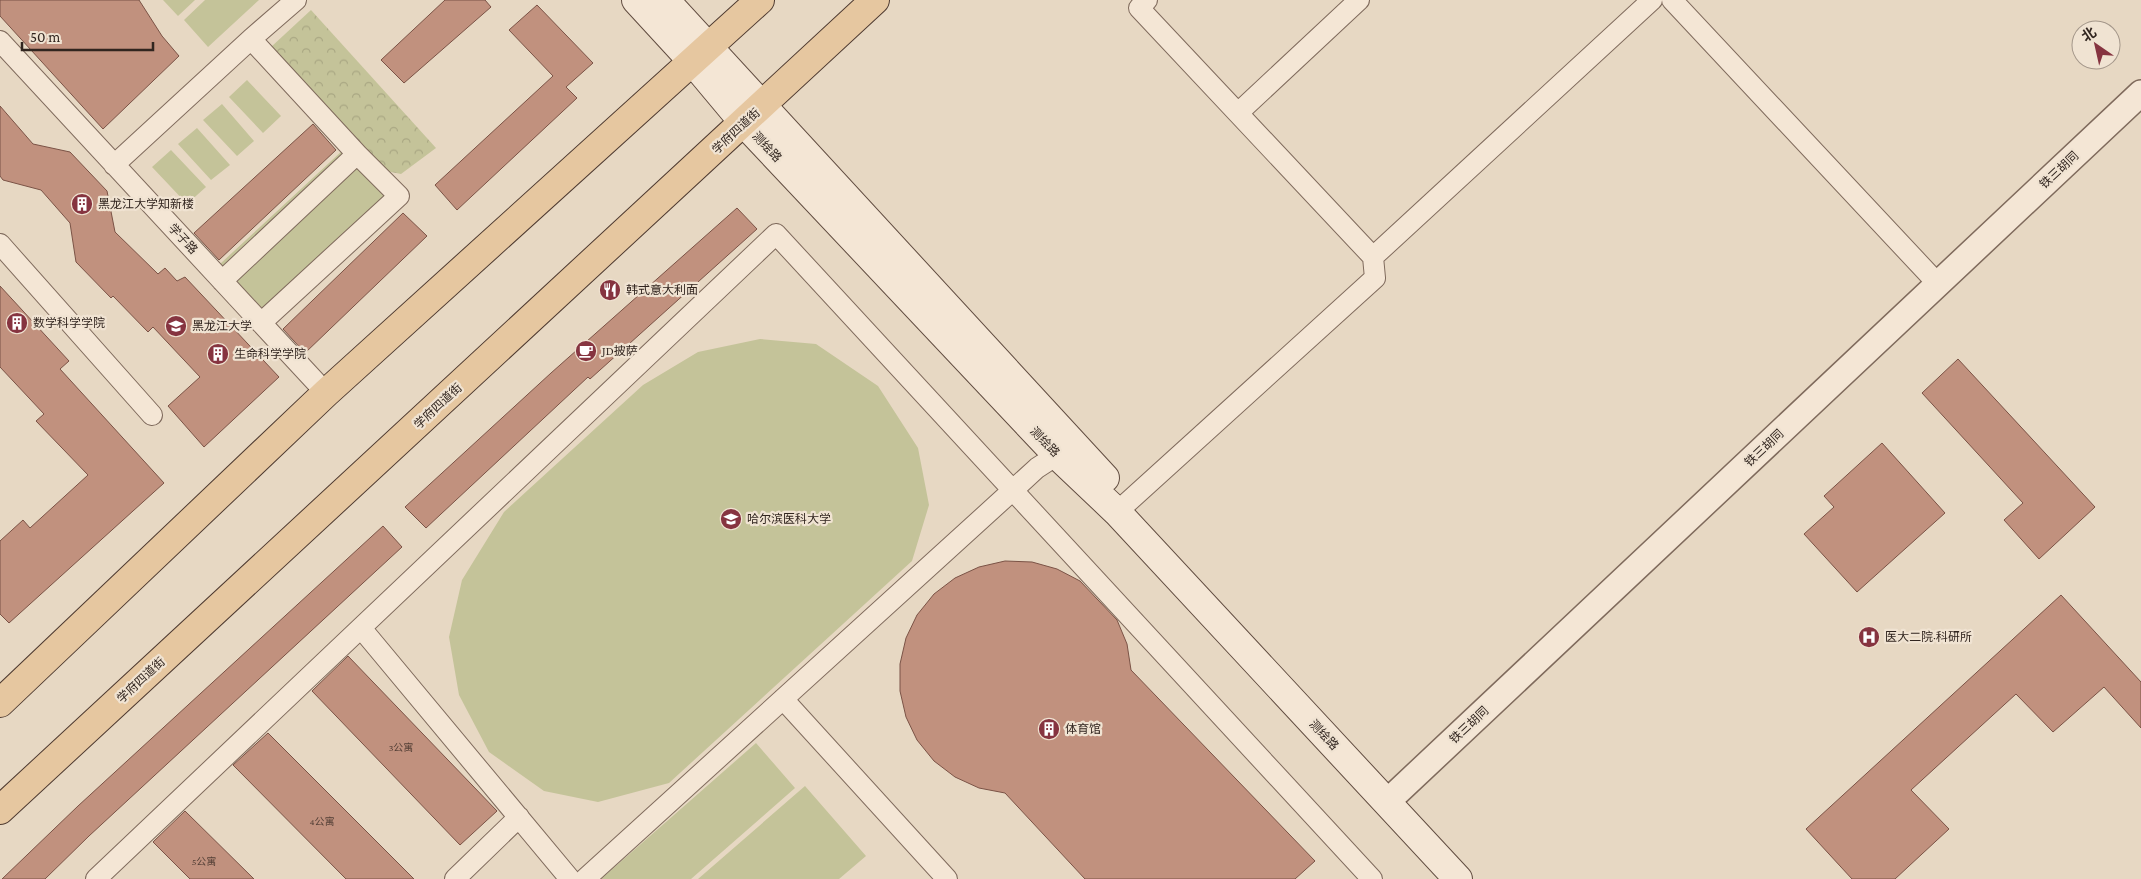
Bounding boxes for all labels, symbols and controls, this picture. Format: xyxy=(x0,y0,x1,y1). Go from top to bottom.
scale bar xyxy=(22,20,154,52)
north arrow xyxy=(2071,20,2121,70)
text: 北 xyxy=(2078,24,2099,45)
text: 50 m xyxy=(30,29,60,45)
street label: 学府四道街 xyxy=(709,105,763,157)
street label: 测绘路 xyxy=(750,129,784,165)
street label: 铁三胡同 xyxy=(2037,149,2081,191)
building icon: 黑龙江大学知新楼 xyxy=(70,192,94,216)
place label: 黑龙江大学知新楼 xyxy=(98,197,194,211)
street label: 学子路 xyxy=(166,221,200,257)
restaurant icon: 韩式意大利面 xyxy=(598,278,622,302)
place label: 韩式意大利面 xyxy=(626,283,698,297)
building icon: 数学科学学院 xyxy=(5,311,29,335)
school or university icon: 黑龙江大学 xyxy=(164,314,188,338)
place label: 数学科学学院 xyxy=(33,316,105,330)
place label: 黑龙江大学 xyxy=(192,319,252,333)
cafe icon: JD披萨 xyxy=(574,339,598,363)
building icon: 生命科学学院 xyxy=(206,342,230,366)
place label: JD披萨 xyxy=(601,344,638,358)
place label: 生命科学学院 xyxy=(234,347,306,361)
street label: 学府四道街 xyxy=(411,380,465,432)
street label: 测绘路 xyxy=(1027,424,1063,460)
street label: 铁三胡同 xyxy=(1742,427,1786,469)
school or university icon: 哈尔滨医科大学 xyxy=(719,507,743,531)
place label: 哈尔滨医科大学 xyxy=(747,512,831,526)
hospital icon: 医大二院·科研所 xyxy=(1857,625,1881,649)
place label: 医大二院·科研所 xyxy=(1885,630,1972,644)
street label: 学府四道街 xyxy=(114,654,168,706)
street label: 铁三胡同 xyxy=(1447,704,1491,746)
building icon: 体育馆 xyxy=(1037,717,1061,741)
street label: 测绘路 xyxy=(1307,717,1341,753)
place label: 体育馆 xyxy=(1065,722,1101,736)
house number: 3公寓 xyxy=(389,742,413,753)
house number: 4公寓 xyxy=(309,816,335,827)
house number: 5公寓 xyxy=(192,856,216,867)

